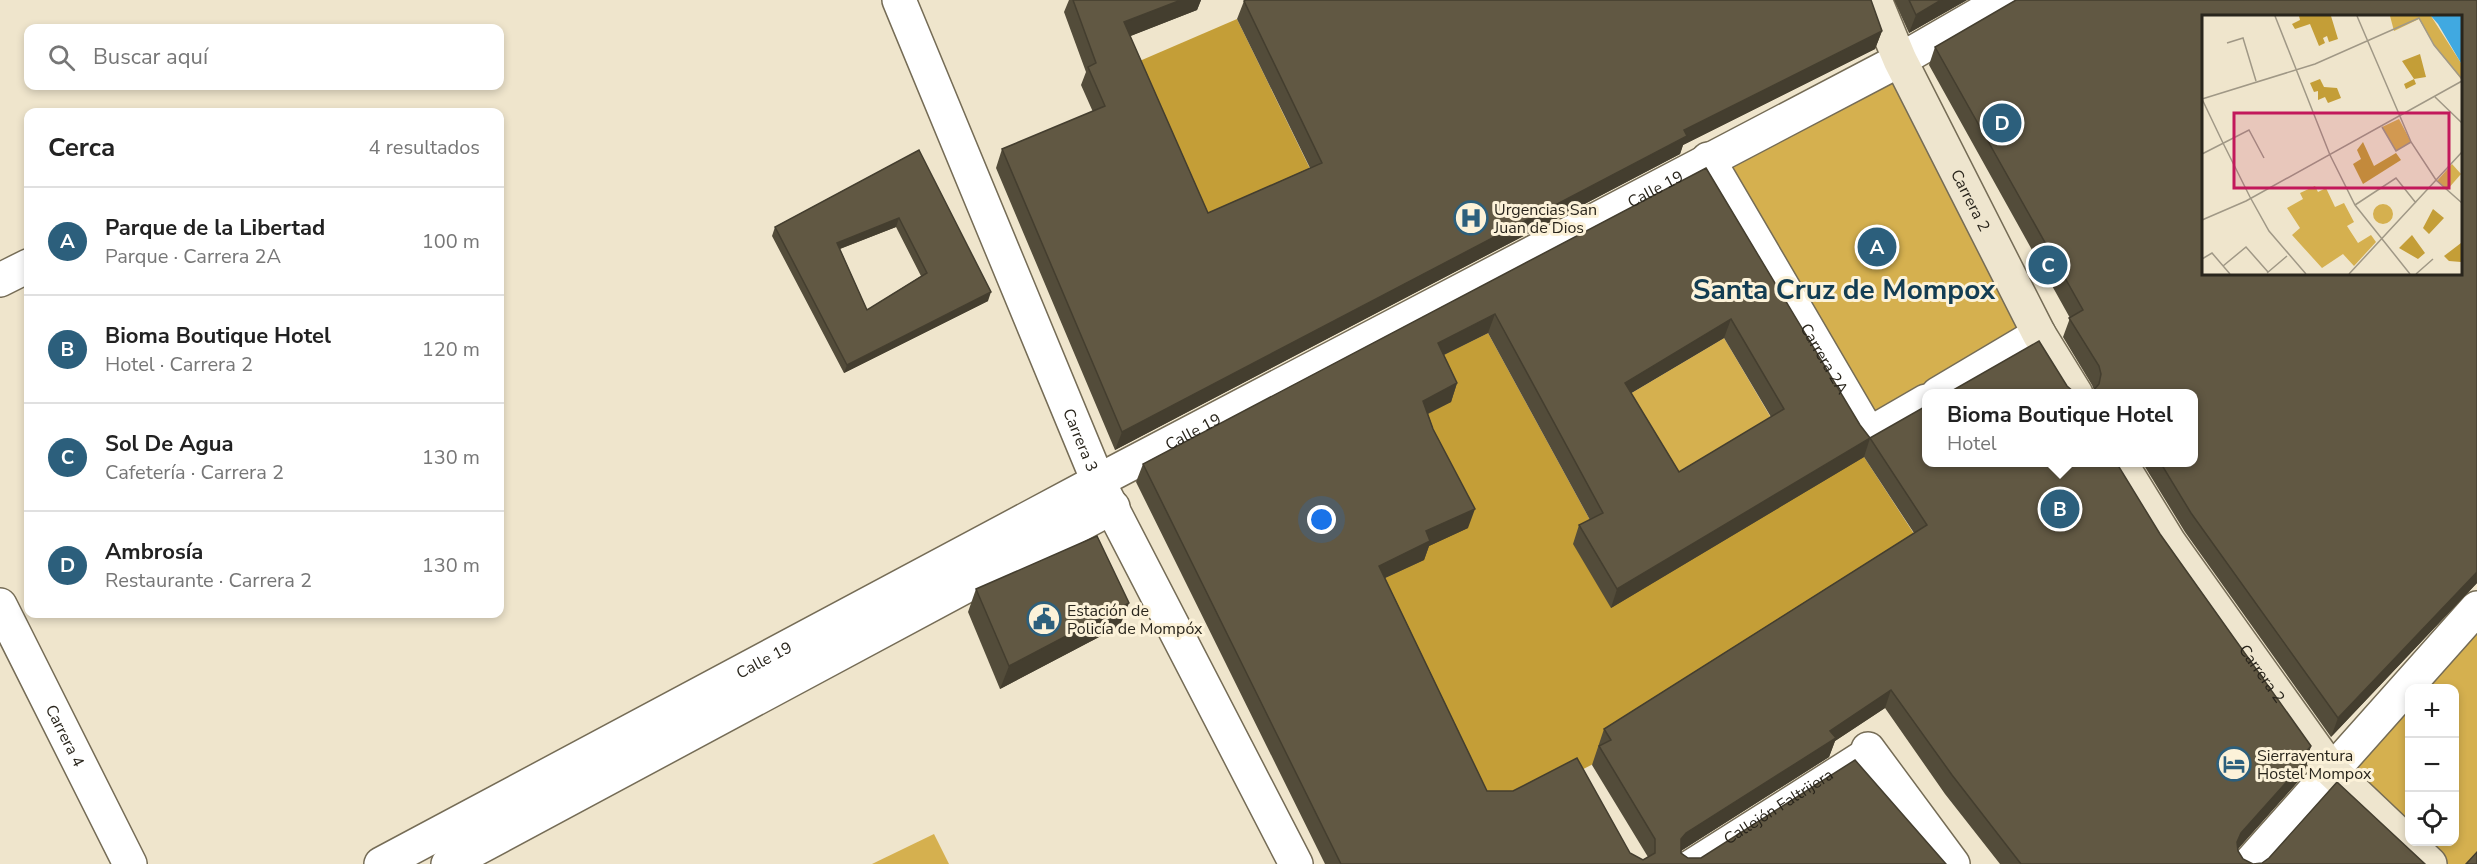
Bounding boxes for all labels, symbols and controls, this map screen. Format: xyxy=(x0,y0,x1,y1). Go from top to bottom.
inset map xyxy=(2202,15,2462,274)
search box xyxy=(24,24,504,90)
icon: search xyxy=(45,41,78,74)
text: Buscar aquí xyxy=(93,42,208,72)
pin: D xyxy=(1982,100,2022,146)
text: Cerca xyxy=(48,130,115,165)
text: 4 resultados xyxy=(369,134,480,161)
street label: Calle 19 xyxy=(1624,166,1687,213)
street label: Carrera 2 xyxy=(1945,166,1995,235)
place label: Urgencias San Juan de Dios xyxy=(1493,199,1597,239)
hospital icon: Urgencias San Juan de Dios xyxy=(1453,200,1489,236)
text: Parque de la Libertad xyxy=(105,213,325,243)
pin: A xyxy=(1858,224,1896,270)
text: A xyxy=(60,228,75,255)
text: 100 m xyxy=(422,228,480,255)
pin: C xyxy=(2028,242,2068,288)
text: Parque · Carrera 2A xyxy=(105,243,281,270)
district label: Santa Cruz de Mompox xyxy=(1693,271,1996,309)
street label: Carrera 2A xyxy=(1795,319,1853,399)
text: Bioma Boutique Hotel xyxy=(105,321,331,351)
text: B xyxy=(61,336,74,363)
text: 120 m xyxy=(422,336,480,363)
text: Hotel · Carrera 2 xyxy=(105,351,253,378)
popup xyxy=(1922,389,2198,467)
text: Bioma Boutique Hotel xyxy=(1947,400,2173,430)
street label: Carrera 3 xyxy=(1057,405,1103,475)
street label: Calle 19 xyxy=(1162,408,1225,456)
text: Sol De Agua xyxy=(105,429,233,459)
text: Hotel xyxy=(1947,430,1997,457)
text: C xyxy=(61,444,74,471)
text: 130 m xyxy=(422,444,480,471)
text: Cafetería · Carrera 2 xyxy=(105,459,284,486)
pin: B xyxy=(2040,486,2080,532)
your location xyxy=(1307,505,1336,534)
text: Ambrosía xyxy=(105,537,203,567)
text: D xyxy=(60,552,75,579)
text: 130 m xyxy=(422,552,480,579)
text: Restaurante · Carrera 2 xyxy=(105,567,312,594)
place label: Estación de Policía de Mompóx xyxy=(1067,600,1203,640)
public building icon: Estación de Policía de Mompóx xyxy=(1026,601,1062,637)
street label: Calle 19 xyxy=(733,636,796,684)
street label: Carrera 2 xyxy=(2233,640,2290,707)
map controls xyxy=(2405,684,2459,846)
button: + xyxy=(2405,684,2459,738)
street label: Carrera 4 xyxy=(40,701,90,771)
button: − xyxy=(2405,738,2459,792)
place label: Sierraventura Hostel Mompox xyxy=(2257,745,2372,785)
hotel icon: Sierraventura Hostel Mompox xyxy=(2216,746,2252,782)
street label: Callejón Faltrijera xyxy=(1720,764,1838,850)
button: locate xyxy=(2405,792,2459,846)

